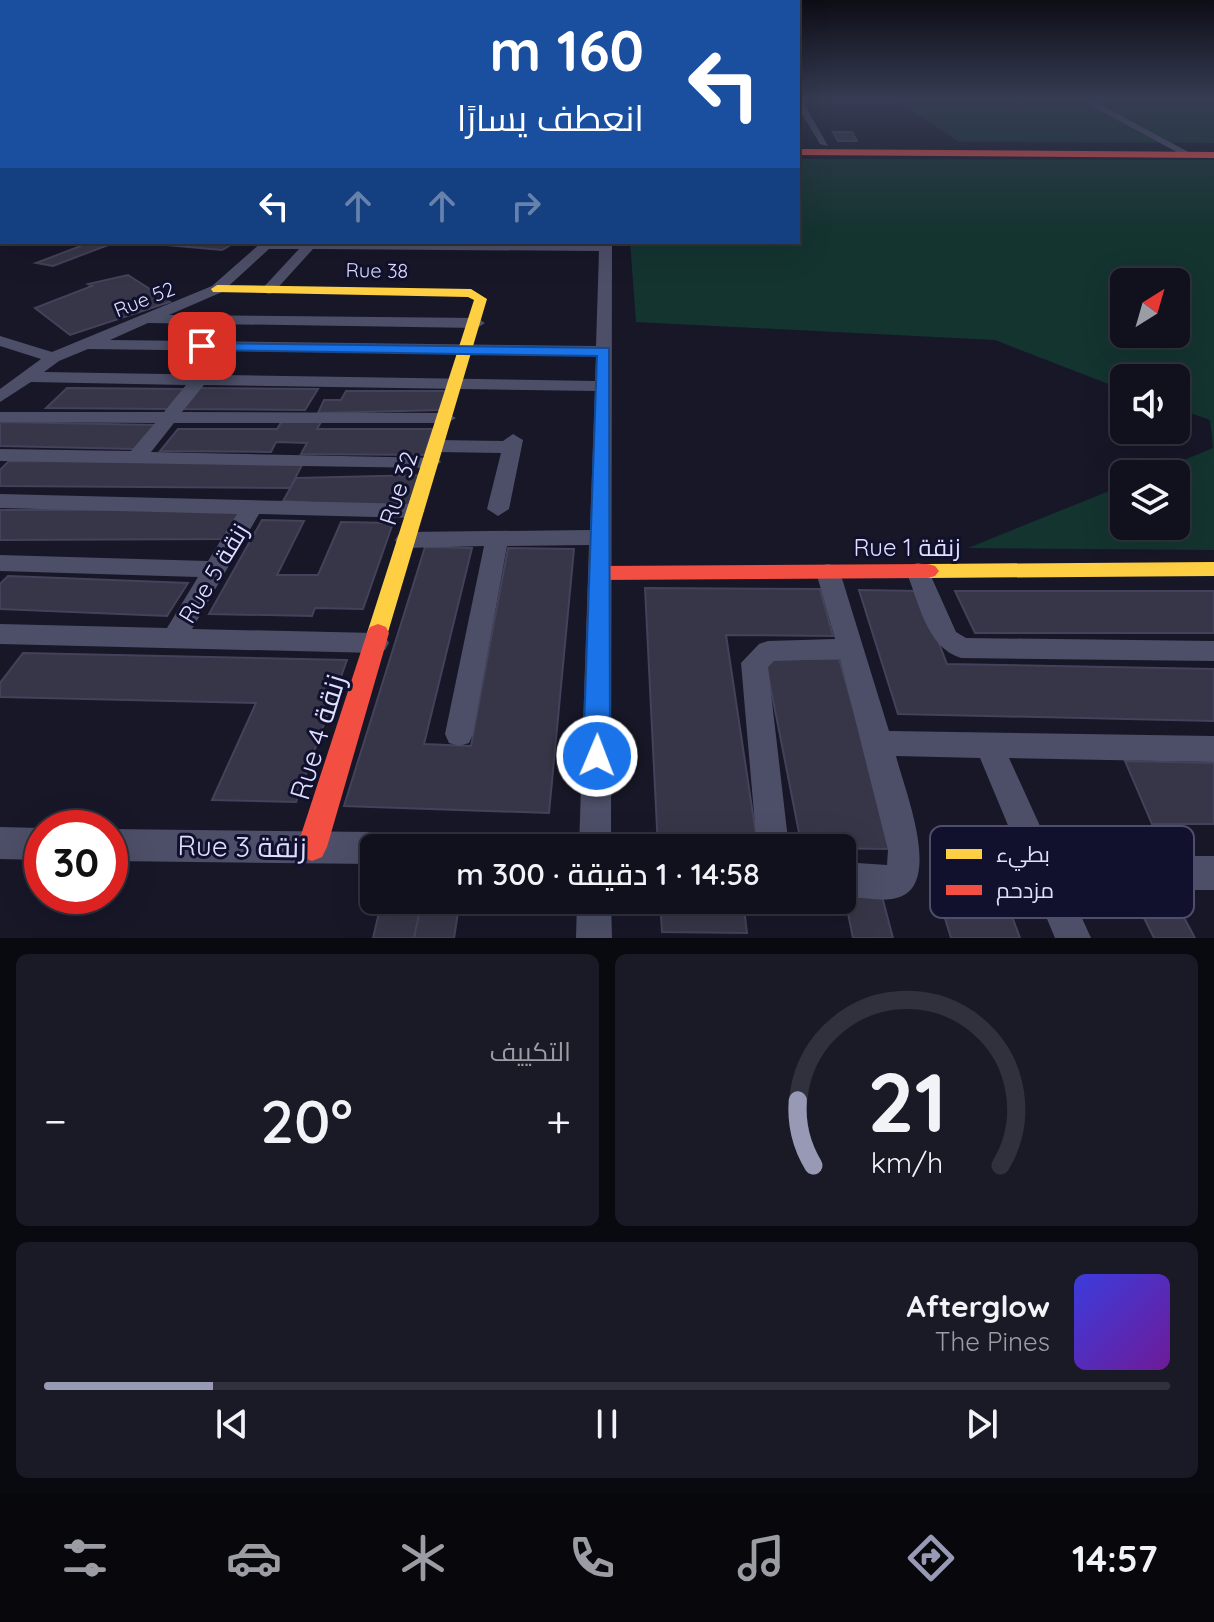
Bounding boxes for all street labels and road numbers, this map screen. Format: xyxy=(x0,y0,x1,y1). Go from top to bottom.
street label: Rue 38 xyxy=(345,257,409,283)
street label: Rue 52 xyxy=(110,276,178,322)
street label: Rue 32 xyxy=(372,447,424,529)
street label: Rue 5 زنقة xyxy=(172,518,254,628)
street label: Rue 1 زنقة xyxy=(854,532,960,562)
street label: Rue 4 زنقة xyxy=(281,670,353,804)
street label: Rue 3 زنقة xyxy=(177,827,307,865)

